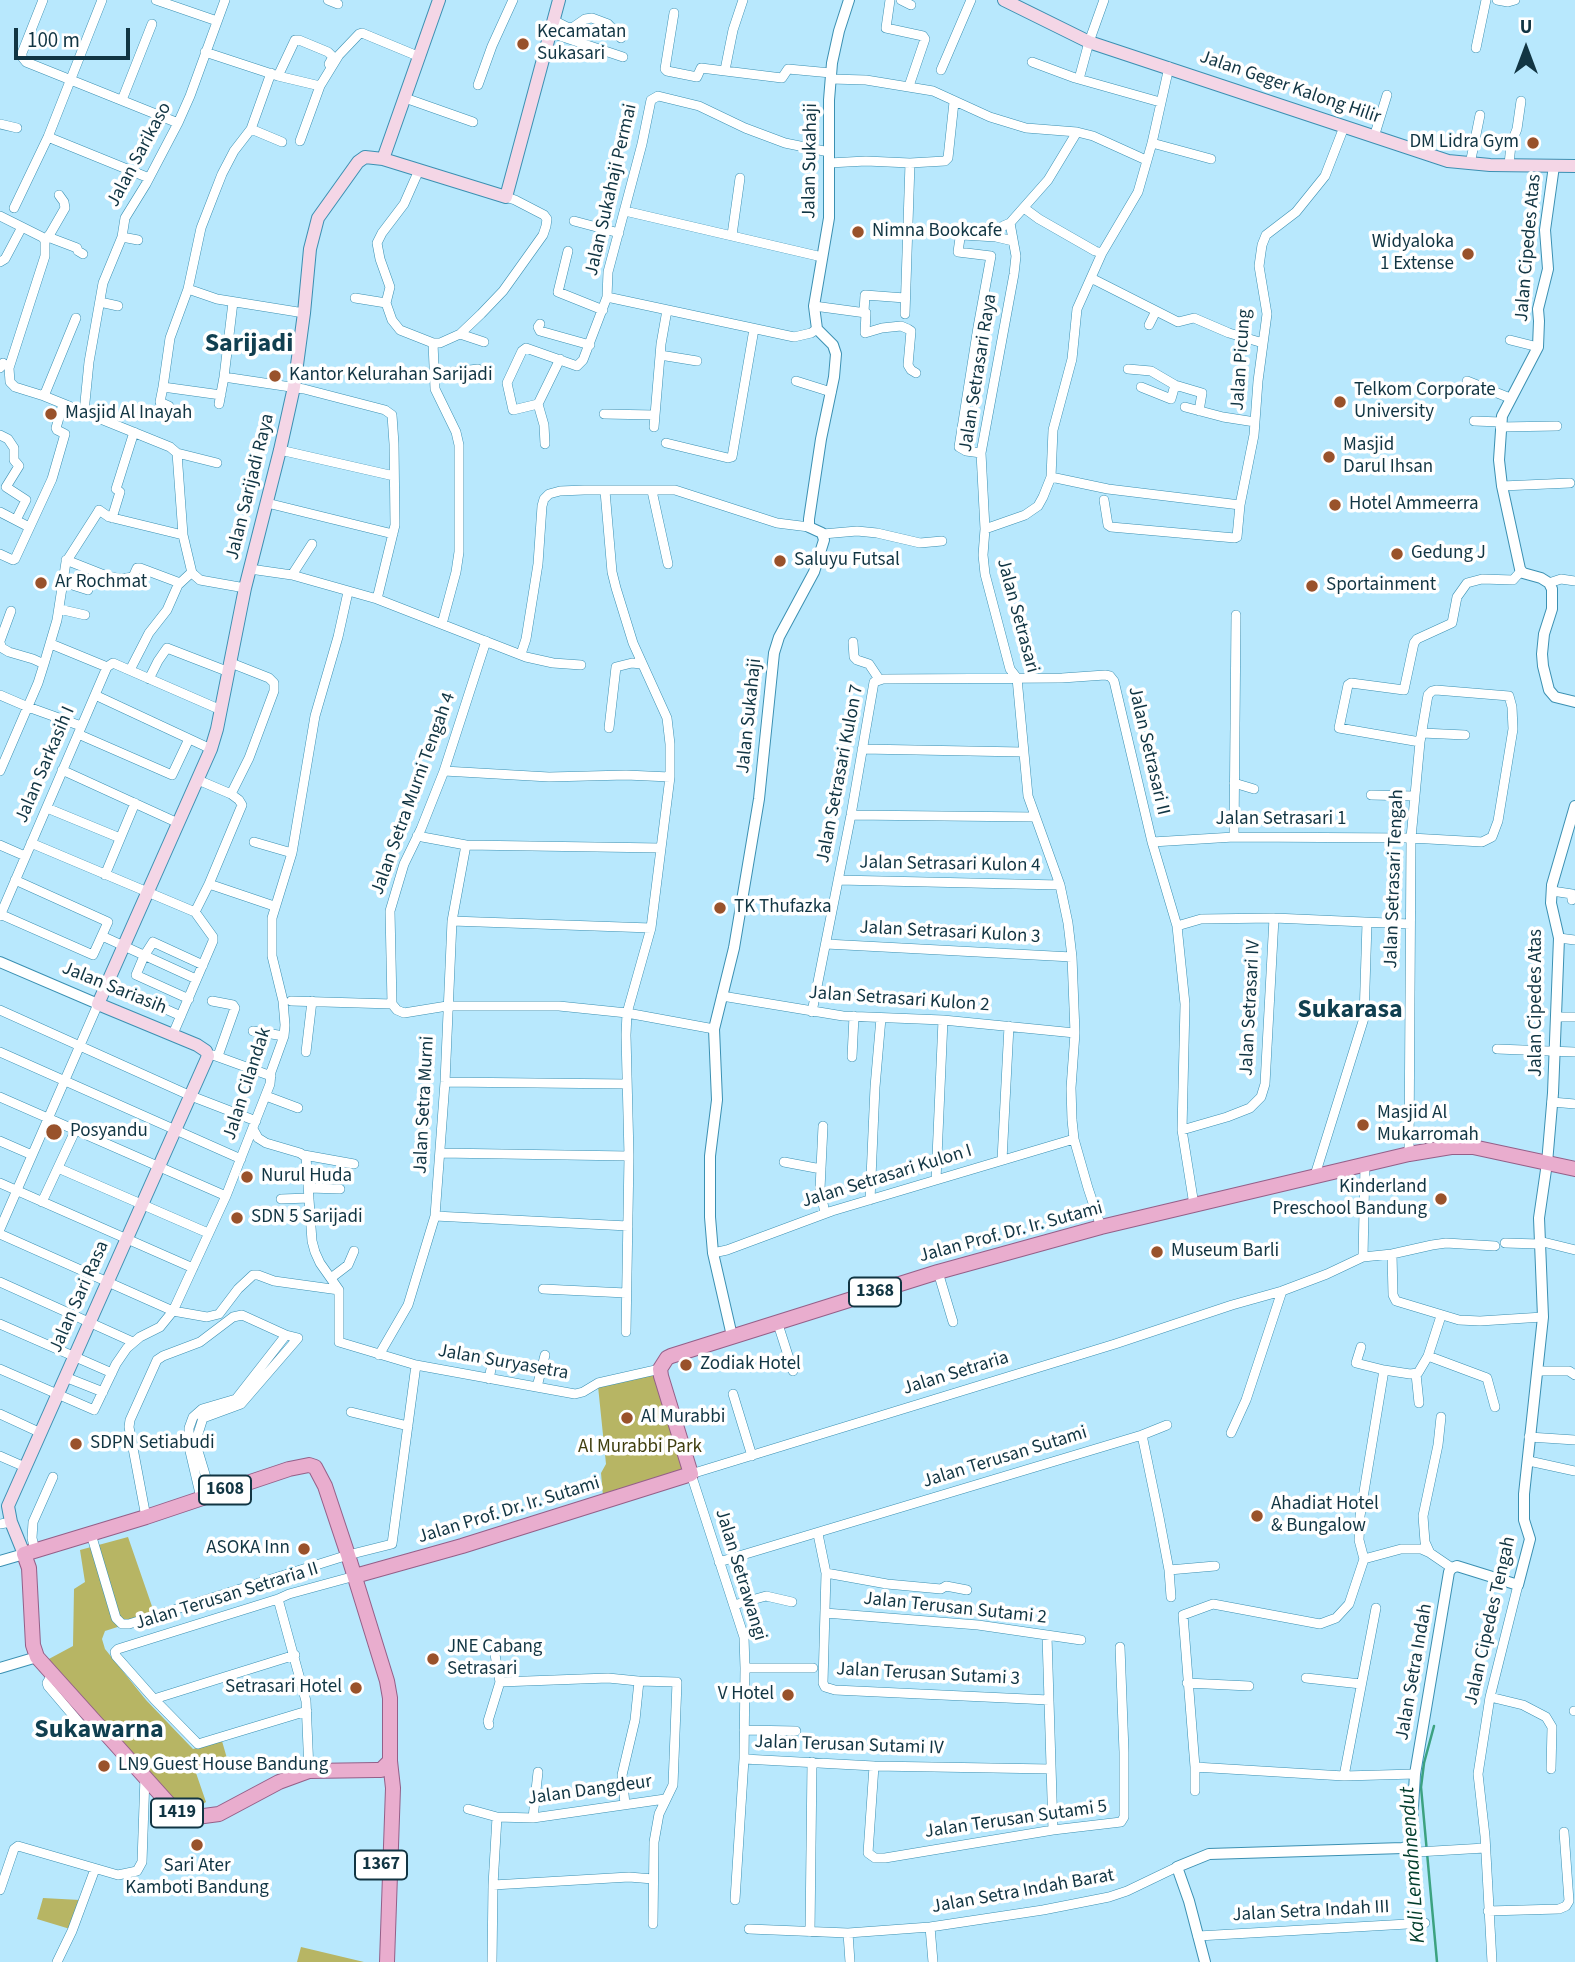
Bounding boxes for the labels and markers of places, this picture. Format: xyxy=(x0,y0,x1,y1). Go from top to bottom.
place label: Kecamatan Sukasari xyxy=(537,22,626,66)
marker: Kecamatan Sukasari xyxy=(515,36,531,52)
place label: DM Lidra Gym xyxy=(1409,132,1519,154)
marker: DM Lidra Gym xyxy=(1525,135,1541,151)
place label: Nimna Bookcafe xyxy=(872,221,1002,243)
marker: Nimna Bookcafe xyxy=(850,224,866,240)
place label: Widyaloka 1 Extense xyxy=(1372,232,1454,276)
marker: Widyaloka 1 Extense xyxy=(1460,246,1476,262)
place label: Kantor Kelurahan Sarijadi xyxy=(289,365,493,387)
marker: Kantor Kelurahan Sarijadi xyxy=(267,368,283,384)
place label: Telkom Corporate University xyxy=(1354,380,1496,424)
marker: Telkom Corporate University xyxy=(1332,394,1348,410)
place label: Masjid Al Inayah xyxy=(65,403,192,425)
marker: Masjid Al Inayah xyxy=(43,406,59,422)
place label: Masjid Darul Ihsan xyxy=(1343,435,1433,479)
marker: Masjid Darul Ihsan xyxy=(1321,449,1337,465)
place label: Hotel Ammeerra xyxy=(1349,494,1479,516)
marker: Hotel Ammeerra xyxy=(1327,497,1343,513)
place label: Gedung J xyxy=(1411,543,1486,565)
marker: Gedung J xyxy=(1389,546,1405,562)
place label: Saluyu Futsal xyxy=(794,550,900,572)
marker: Saluyu Futsal xyxy=(772,553,788,569)
place label: Ar Rochmat xyxy=(55,572,147,594)
marker: Ar Rochmat xyxy=(33,575,49,591)
place label: Sportainment xyxy=(1326,575,1436,597)
marker: Sportainment xyxy=(1304,578,1320,594)
place label: TK Thufazka xyxy=(734,897,831,919)
marker: TK Thufazka xyxy=(712,900,728,916)
place label: Masjid Al Mukarromah xyxy=(1377,1103,1479,1147)
marker: Masjid Al Mukarromah xyxy=(1355,1117,1371,1133)
place label: Posyandu xyxy=(70,1121,148,1143)
marker: Posyandu xyxy=(44,1122,64,1142)
place label: Nurul Huda xyxy=(261,1166,352,1188)
marker: Nurul Huda xyxy=(239,1169,255,1185)
place label: Kinderland Preschool Bandung xyxy=(1272,1177,1427,1221)
marker: Kinderland Preschool Bandung xyxy=(1433,1191,1449,1207)
place label: SDN 5 Sarijadi xyxy=(251,1207,363,1229)
marker: SDN 5 Sarijadi xyxy=(229,1210,245,1226)
place label: Museum Barli xyxy=(1171,1241,1279,1263)
marker: Museum Barli xyxy=(1149,1244,1165,1260)
place label: Zodiak Hotel xyxy=(700,1354,801,1376)
marker: Zodiak Hotel xyxy=(678,1357,694,1373)
place label: Al Murabbi xyxy=(641,1407,726,1429)
marker: Al Murabbi xyxy=(619,1410,635,1426)
place label: SDPN Setiabudi xyxy=(90,1433,215,1455)
marker: SDPN Setiabudi xyxy=(68,1436,84,1452)
place label: Ahadiat Hotel & Bungalow xyxy=(1271,1494,1379,1538)
marker: Ahadiat Hotel & Bungalow xyxy=(1249,1508,1265,1524)
place label: ASOKA Inn xyxy=(206,1538,290,1560)
marker: ASOKA Inn xyxy=(296,1541,312,1557)
place label: JNE Cabang Setrasari xyxy=(447,1637,542,1681)
marker: JNE Cabang Setrasari xyxy=(425,1651,441,1667)
place label: Setrasari Hotel xyxy=(225,1677,342,1699)
marker: Setrasari Hotel xyxy=(348,1680,364,1696)
place label: V Hotel xyxy=(718,1684,774,1706)
marker: V Hotel xyxy=(780,1687,796,1703)
place label: LN9 Guest House Bandung xyxy=(118,1755,328,1777)
marker: LN9 Guest House Bandung xyxy=(96,1758,112,1774)
marker: Sari Ater Kamboti Bandung xyxy=(189,1837,205,1853)
place label: Sari Ater Kamboti Bandung xyxy=(125,1856,269,1900)

